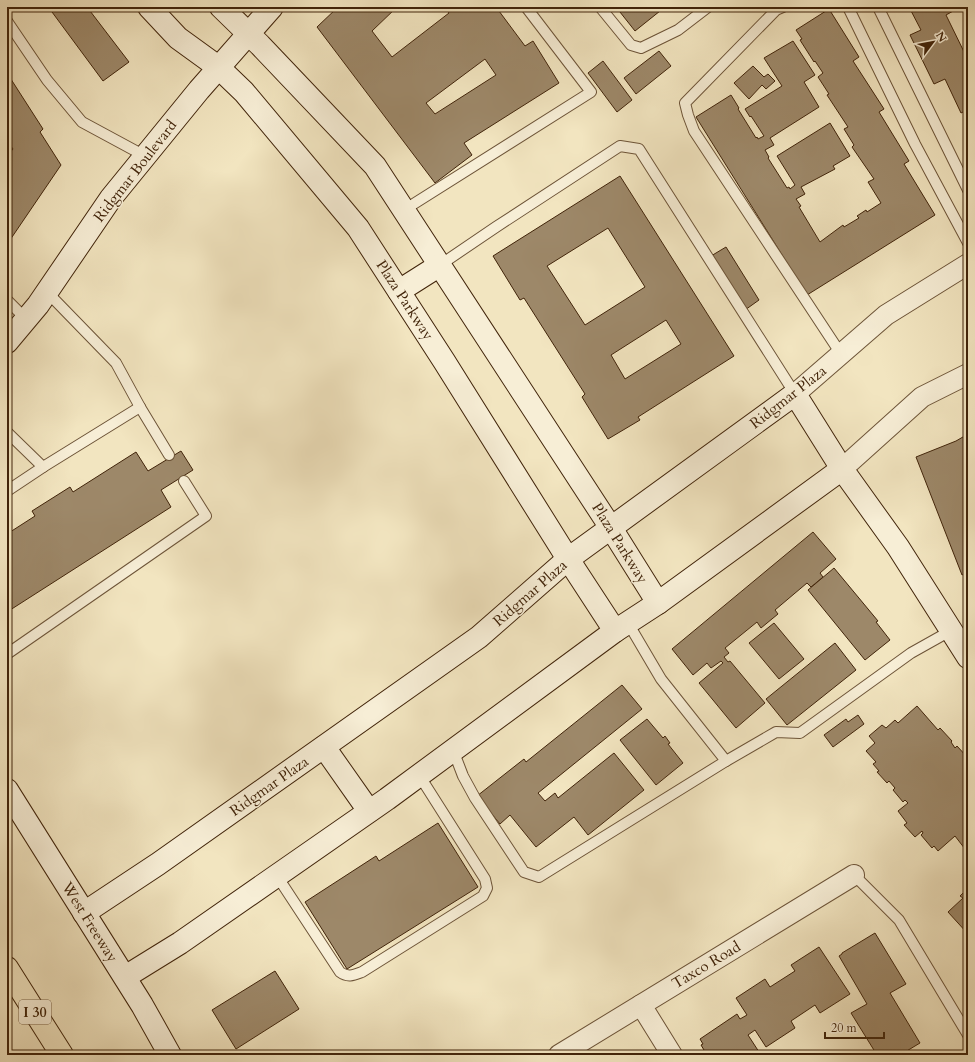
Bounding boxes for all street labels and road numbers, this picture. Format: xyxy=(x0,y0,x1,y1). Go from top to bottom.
street label: Ridgmar Boulevard xyxy=(89,116,181,226)
street label: Plaza Parkway xyxy=(372,256,438,344)
street label: Ridgmar Plaza xyxy=(746,360,831,433)
street label: Plaza Parkway xyxy=(587,499,653,587)
street label: Ridgmar Plaza xyxy=(489,555,572,631)
street label: Ridgmar Plaza xyxy=(226,751,313,821)
street label: West Freeway xyxy=(57,877,123,966)
street label: Taxco Road xyxy=(668,937,744,993)
road number: I 30 xyxy=(19,1000,51,1024)

